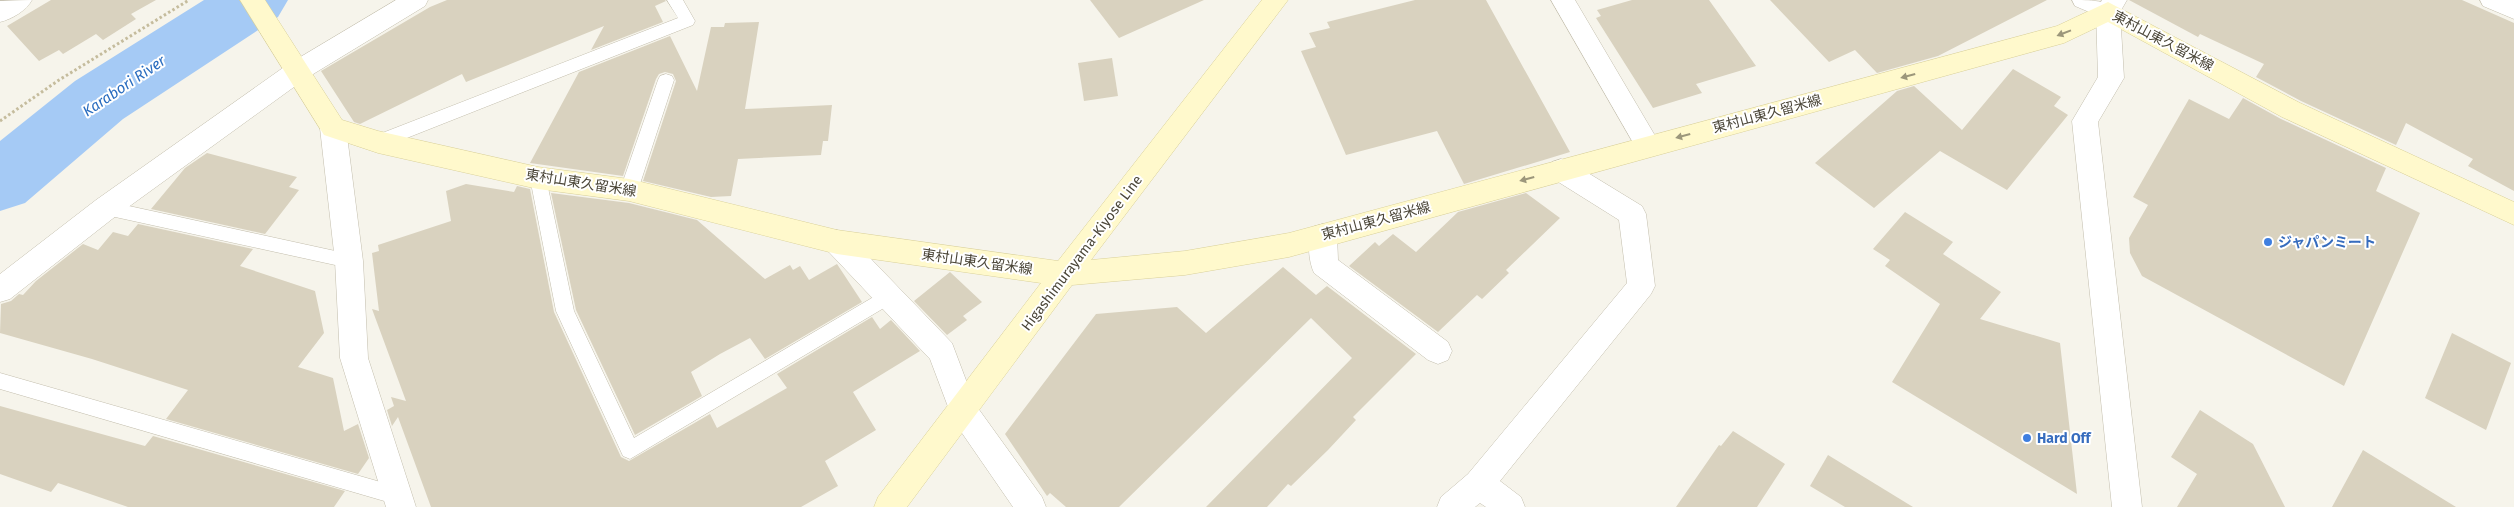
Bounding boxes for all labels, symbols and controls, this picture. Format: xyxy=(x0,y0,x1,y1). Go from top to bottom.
street label: 東村山東久留米線 xyxy=(2110,7,2216,75)
one-way arrow xyxy=(2057,30,2072,37)
water label: Karabori River xyxy=(79,51,170,120)
one-way arrow xyxy=(1900,72,1915,80)
street label: 東村山東久留米線 xyxy=(1711,91,1823,137)
one-way arrow xyxy=(1676,132,1691,140)
street label: 東村山東久留米線 xyxy=(524,166,638,200)
street label: Higashimurayama-Kiyose Line xyxy=(1018,172,1146,334)
one-way arrow xyxy=(1519,176,1534,184)
street label: 東村山東久留米線 xyxy=(1320,198,1432,244)
place label: ジャパンミート xyxy=(2278,234,2376,251)
marker: ジャパンミート xyxy=(2262,236,2274,248)
street label: 東村山東久留米線 xyxy=(920,246,1034,278)
place label: Hard Off xyxy=(2037,430,2093,447)
marker: Hard Off xyxy=(2021,432,2033,444)

